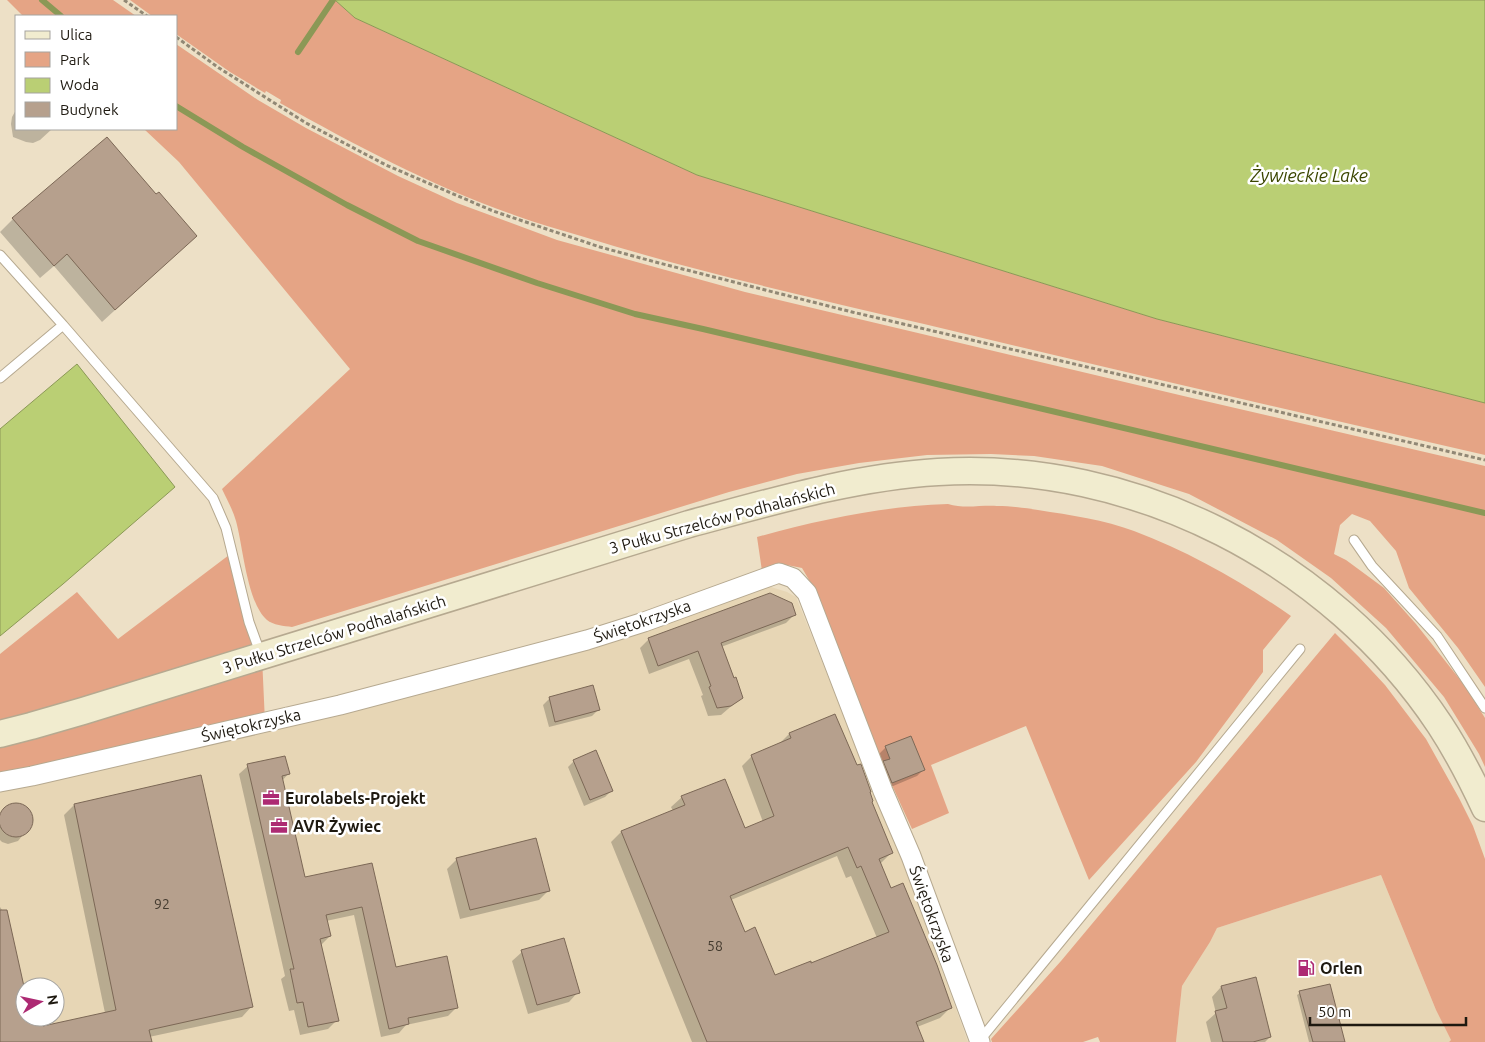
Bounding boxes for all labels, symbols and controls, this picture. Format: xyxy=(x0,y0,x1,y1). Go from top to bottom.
legend xyxy=(15,15,178,130)
text: Ulica xyxy=(60,26,92,43)
text: Park xyxy=(60,51,90,68)
text: Woda xyxy=(60,76,99,93)
text: Budynek xyxy=(60,101,119,118)
water label: Żywieckie Lake xyxy=(1249,165,1368,185)
street label: 3 Pułku Strzelców Podhalańskich xyxy=(607,479,837,557)
street label: 3 Pułku Strzelców Podhalańskich xyxy=(220,591,448,677)
street label: Świętokrzyska xyxy=(591,595,693,646)
street label: Świętokrzyska xyxy=(199,704,303,745)
office icon: Eurolabels-Projekt xyxy=(261,788,281,808)
place label: Eurolabels-Projekt xyxy=(285,789,426,807)
office icon: AVR Żywiec xyxy=(269,816,289,836)
place label: AVR Żywiec xyxy=(293,817,381,835)
street label: Świętokrzyska xyxy=(906,863,959,965)
house number: 92 xyxy=(154,896,170,912)
house number: 58 xyxy=(707,938,723,954)
fuel station icon: Orlen xyxy=(1296,958,1316,978)
place label: Orlen xyxy=(1320,959,1363,977)
north arrow xyxy=(15,977,65,1027)
text: N xyxy=(44,994,62,1006)
scale bar xyxy=(1310,994,1466,1026)
text: 50 m xyxy=(1318,1003,1351,1020)

